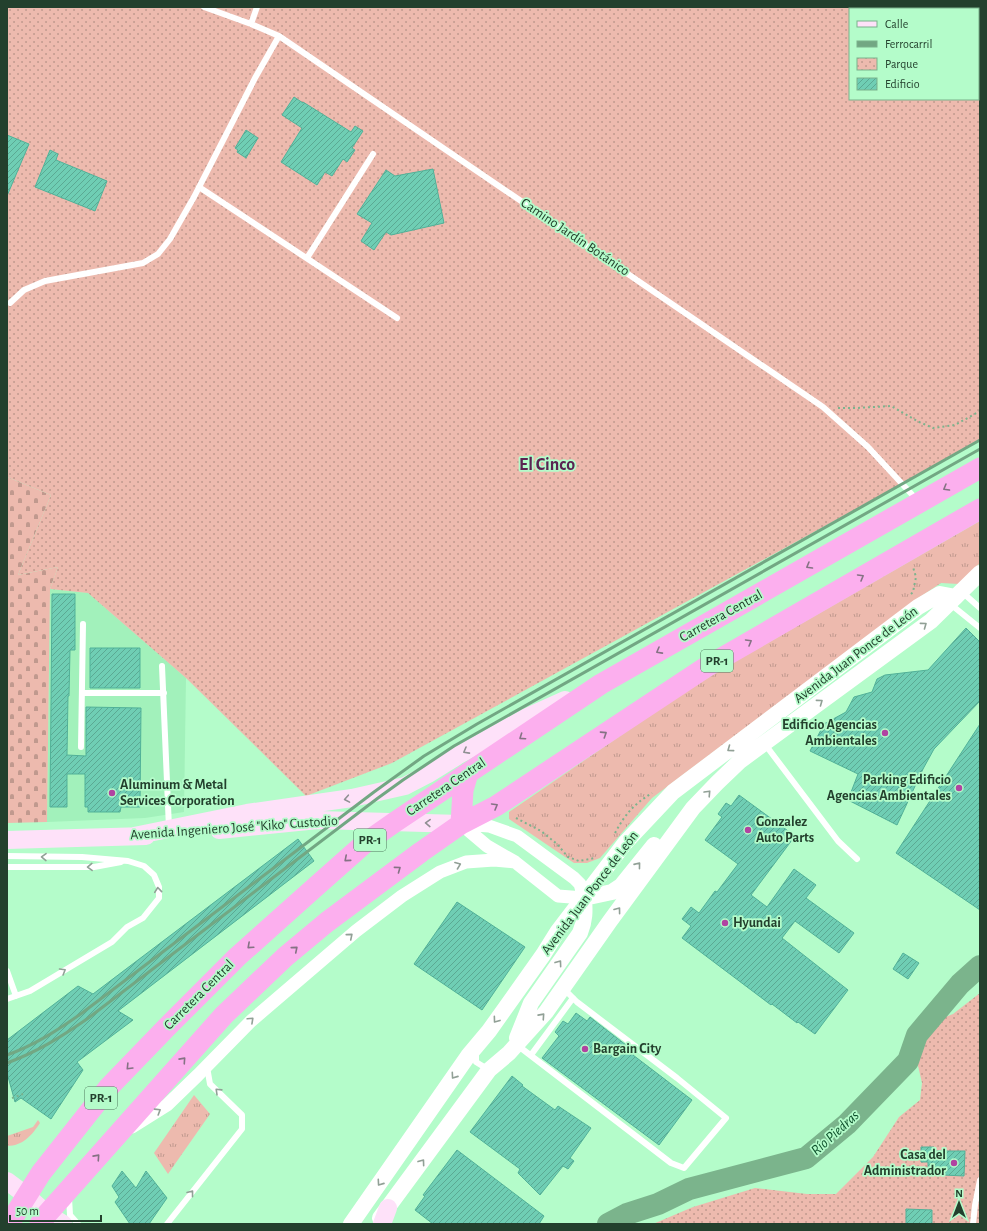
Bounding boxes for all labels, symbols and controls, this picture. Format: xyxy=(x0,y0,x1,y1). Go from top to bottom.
legend xyxy=(849,8,979,100)
text: Calle xyxy=(885,18,908,30)
text: Ferrocarril xyxy=(885,38,932,50)
text: Parque xyxy=(885,58,918,70)
text: Edificio xyxy=(885,78,920,90)
street label: Camino Jardín Botánico xyxy=(518,196,632,279)
district label: El Cinco xyxy=(519,456,575,474)
one-way arrow xyxy=(943,483,950,490)
one-way arrow xyxy=(806,561,813,568)
one-way arrow xyxy=(857,574,864,581)
street label: Carretera Central xyxy=(677,587,765,645)
street label: Avenida Juan Ponce de León xyxy=(792,604,920,706)
one-way arrow xyxy=(920,623,927,630)
one-way arrow xyxy=(745,640,752,647)
one-way arrow xyxy=(656,646,663,653)
road number: PR-1 xyxy=(701,650,733,672)
one-way arrow xyxy=(815,700,822,707)
place label: Edificio Agencias Ambientales xyxy=(782,718,877,748)
marker: Edificio Agencias Ambientales xyxy=(880,728,890,738)
one-way arrow xyxy=(600,731,607,739)
one-way arrow xyxy=(519,732,526,740)
one-way arrow xyxy=(728,744,735,751)
one-way arrow xyxy=(463,747,470,754)
street label: Carretera Central xyxy=(404,755,488,819)
place label: Parking Edificio Agencias Ambientales xyxy=(827,773,951,803)
place label: Aluminum & Metal Services Corporation xyxy=(120,778,235,808)
marker: Parking Edificio Agencias Ambientales xyxy=(954,783,964,793)
marker: Aluminum & Metal Services Corporation xyxy=(107,788,117,798)
one-way arrow xyxy=(703,790,711,798)
one-way arrow xyxy=(344,794,350,803)
one-way arrow xyxy=(491,803,498,810)
street label: Avenida Ingeniero José "Kiko" Custodio xyxy=(130,814,338,842)
place label: Gonzalez Auto Parts xyxy=(756,815,814,845)
one-way arrow xyxy=(425,818,431,827)
marker: Gonzalez Auto Parts xyxy=(743,825,753,835)
road number: PR-1 xyxy=(354,829,386,851)
street label: Avenida Juan Ponce de León xyxy=(539,829,641,957)
one-way arrow xyxy=(41,852,47,861)
one-way arrow xyxy=(344,855,352,862)
one-way arrow xyxy=(455,861,462,869)
one-way arrow xyxy=(87,862,93,871)
one-way arrow xyxy=(634,862,641,869)
one-way arrow xyxy=(394,866,401,874)
one-way arrow xyxy=(154,887,163,893)
one-way arrow xyxy=(614,908,621,915)
place label: Hyundai xyxy=(733,916,781,930)
marker: Hyundai xyxy=(720,918,730,928)
one-way arrow xyxy=(346,934,353,941)
one-way arrow xyxy=(247,941,255,949)
one-way arrow xyxy=(291,946,298,953)
street label: Carretera Central xyxy=(161,957,237,1033)
one-way arrow xyxy=(554,960,561,967)
one-way arrow xyxy=(59,969,66,976)
one-way arrow xyxy=(538,1013,545,1020)
one-way arrow xyxy=(494,1016,501,1023)
one-way arrow xyxy=(246,1018,254,1025)
place label: Bargain City xyxy=(593,1042,662,1056)
marker: Bargain City xyxy=(580,1044,590,1054)
one-way arrow xyxy=(179,1057,186,1065)
one-way arrow xyxy=(126,1062,134,1070)
one-way arrow xyxy=(452,1072,459,1079)
road number: PR-1 xyxy=(85,1087,117,1109)
one-way arrow xyxy=(215,1088,223,1096)
one-way arrow xyxy=(154,1108,161,1115)
water label: Río Piedras xyxy=(808,1108,862,1158)
place label: Casa del Administrador xyxy=(864,1148,946,1178)
one-way arrow xyxy=(92,1154,100,1162)
marker: Casa del Administrador xyxy=(949,1158,959,1168)
one-way arrow xyxy=(417,1159,424,1166)
one-way arrow xyxy=(377,1179,385,1186)
north arrow xyxy=(939,1183,979,1223)
text: N xyxy=(955,1188,963,1199)
one-way arrow xyxy=(187,1191,194,1198)
scale bar xyxy=(10,1197,101,1223)
text: 50 m xyxy=(16,1205,39,1217)

